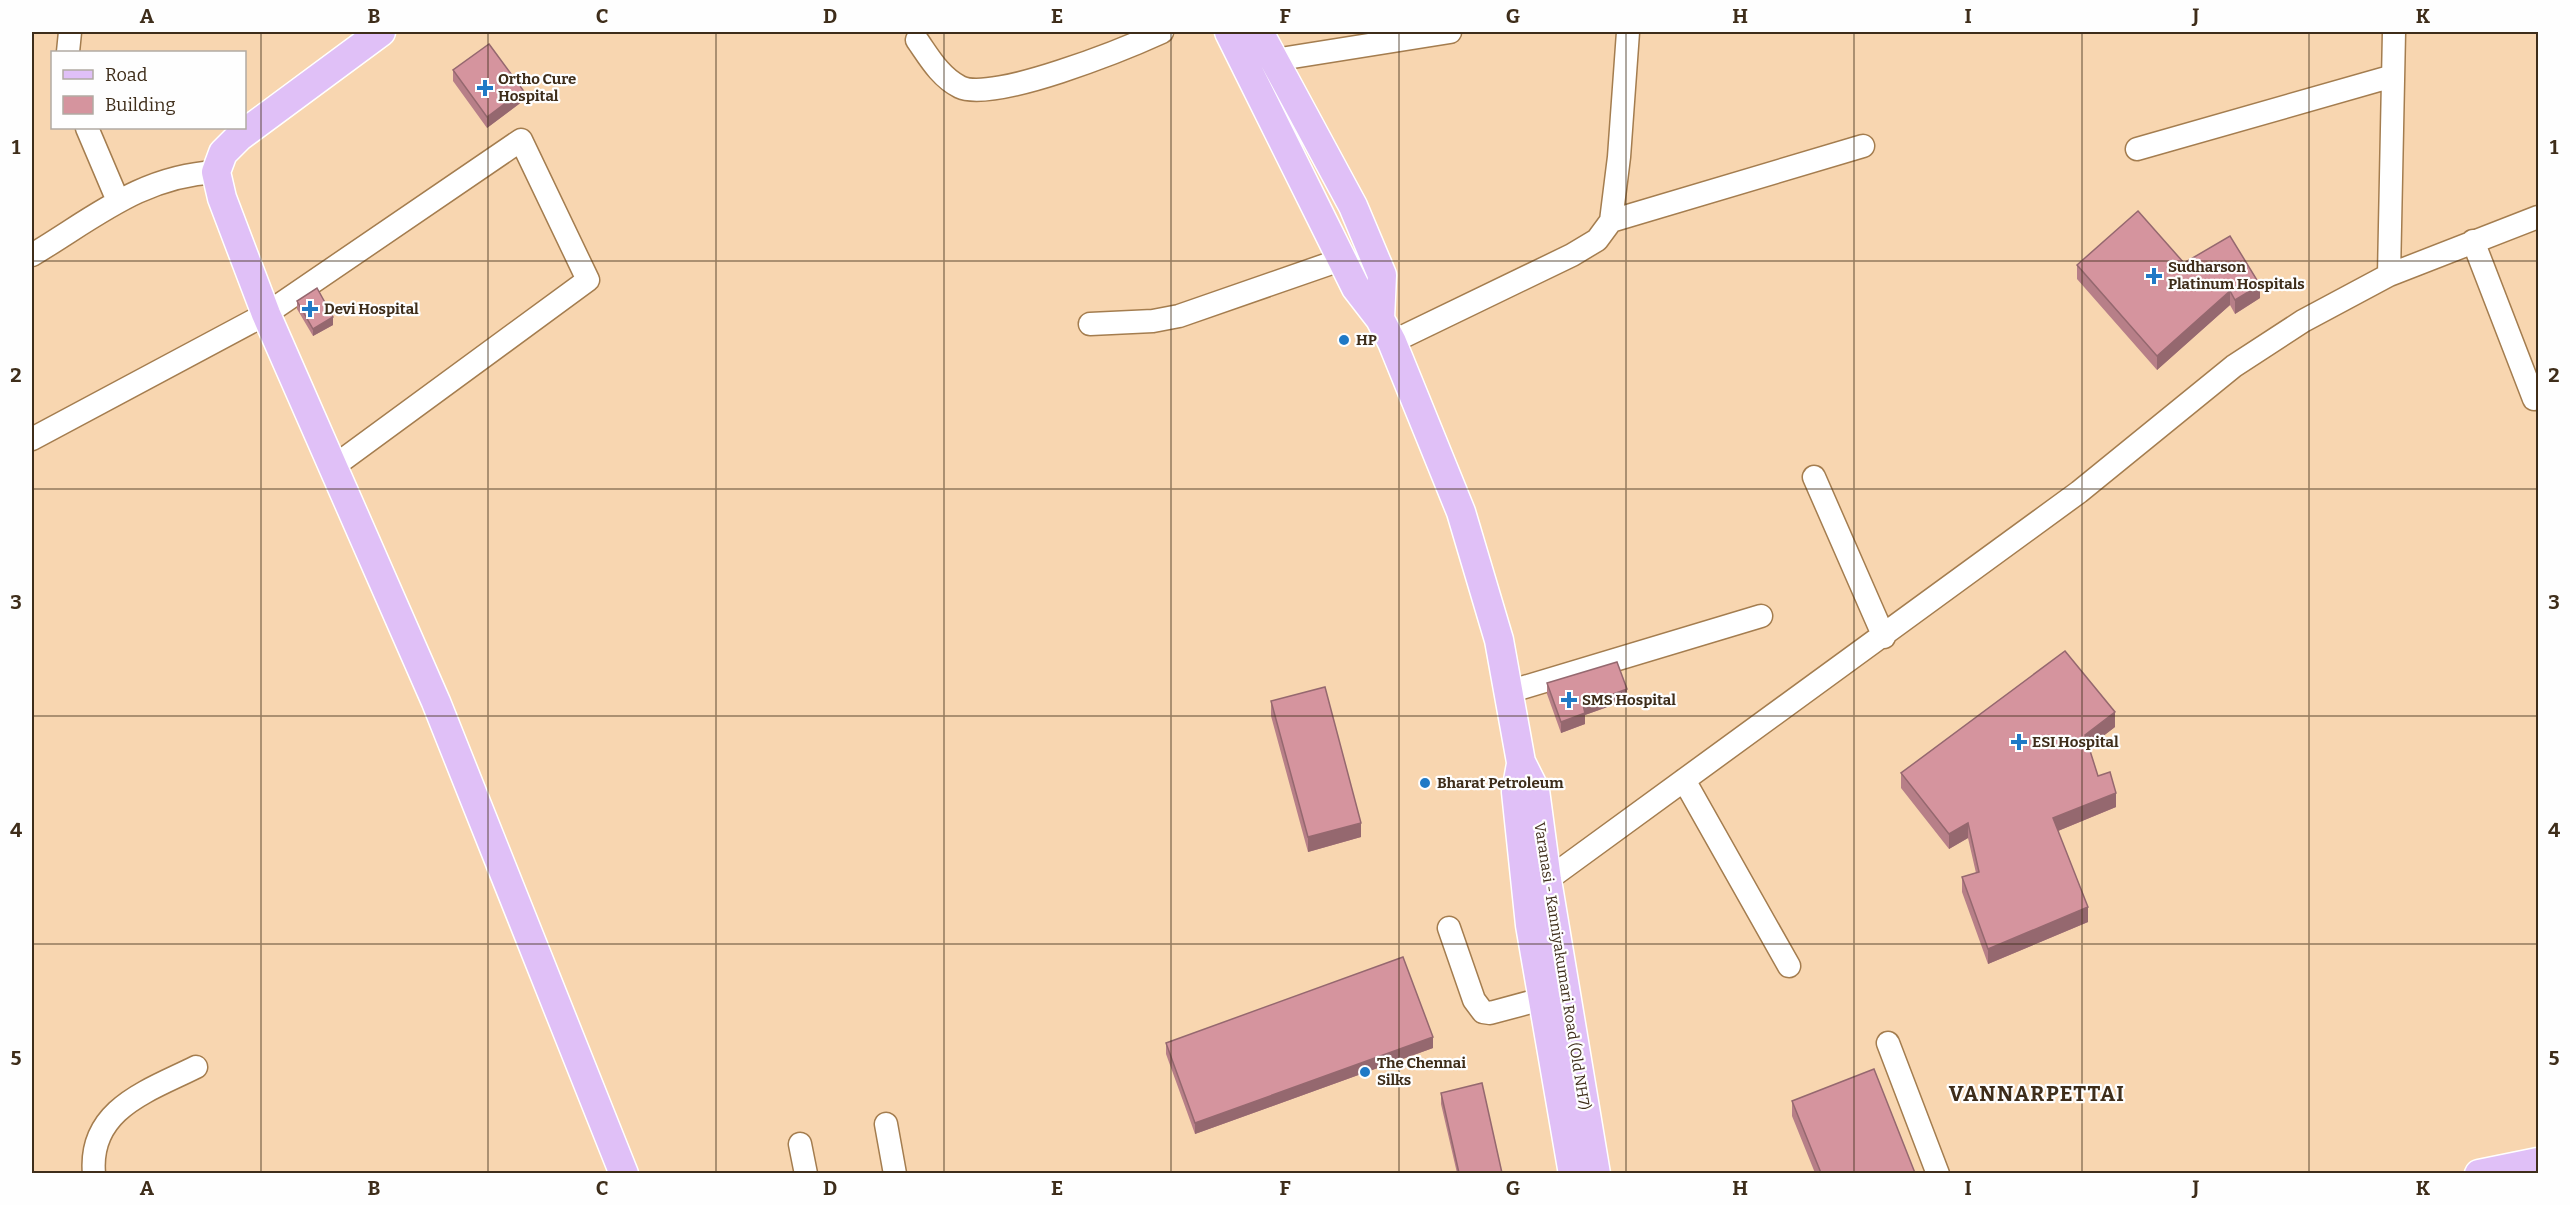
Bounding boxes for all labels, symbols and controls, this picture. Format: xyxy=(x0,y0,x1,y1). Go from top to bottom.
text: A xyxy=(140,4,155,28)
text: B xyxy=(368,4,381,28)
text: C xyxy=(596,4,608,28)
text: D xyxy=(823,4,837,28)
text: E xyxy=(1051,4,1063,28)
text: F xyxy=(1279,4,1291,28)
text: G xyxy=(1506,4,1520,28)
text: H xyxy=(1732,4,1748,28)
text: I xyxy=(1964,4,1972,28)
text: J xyxy=(2192,4,2200,28)
text: K xyxy=(2416,4,2431,28)
legend xyxy=(51,51,246,129)
text: Road xyxy=(105,64,148,86)
place label: Ortho Cure Hospital xyxy=(498,70,576,105)
marker: Ortho Cure Hospital xyxy=(476,79,494,97)
text: Building xyxy=(105,94,176,116)
text: 1 xyxy=(12,135,21,159)
text: 1 xyxy=(2550,135,2559,159)
place label: Sudharson Platinum Hospitals xyxy=(2168,258,2305,293)
marker: Sudharson Platinum Hospitals xyxy=(2145,267,2163,285)
marker: Devi Hospital xyxy=(301,300,319,318)
place label: Devi Hospital xyxy=(324,300,419,318)
place label: HP xyxy=(1356,331,1377,349)
marker: HP xyxy=(1337,333,1351,347)
text: 2 xyxy=(10,363,22,387)
text: 2 xyxy=(2548,363,2560,387)
text: 3 xyxy=(10,590,22,614)
text: 3 xyxy=(2548,590,2560,614)
marker: SMS Hospital xyxy=(1560,691,1578,709)
place label: SMS Hospital xyxy=(1582,691,1676,709)
marker: ESI Hospital xyxy=(2010,733,2028,751)
place label: ESI Hospital xyxy=(2032,733,2119,751)
place label: Bharat Petroleum xyxy=(1437,774,1564,792)
marker: Bharat Petroleum xyxy=(1418,776,1432,790)
text: 4 xyxy=(10,818,22,842)
text: 4 xyxy=(2548,818,2560,842)
street label: Varanasi - Kanniyakumari Road (Old NH7) xyxy=(1530,821,1594,1111)
text: 5 xyxy=(11,1046,22,1070)
text: 5 xyxy=(2549,1046,2560,1070)
place label: The Chennai Silks xyxy=(1377,1054,1466,1089)
marker: The Chennai Silks xyxy=(1358,1065,1372,1079)
district label: VANNARPETTAI xyxy=(1949,1081,2125,1107)
text: A xyxy=(140,1176,155,1200)
text: B xyxy=(368,1176,381,1200)
text: C xyxy=(596,1176,608,1200)
text: D xyxy=(823,1176,837,1200)
text: E xyxy=(1051,1176,1063,1200)
text: F xyxy=(1279,1176,1291,1200)
text: G xyxy=(1506,1176,1520,1200)
text: H xyxy=(1732,1176,1748,1200)
text: I xyxy=(1964,1176,1972,1200)
text: J xyxy=(2192,1176,2200,1200)
text: K xyxy=(2416,1176,2431,1200)

